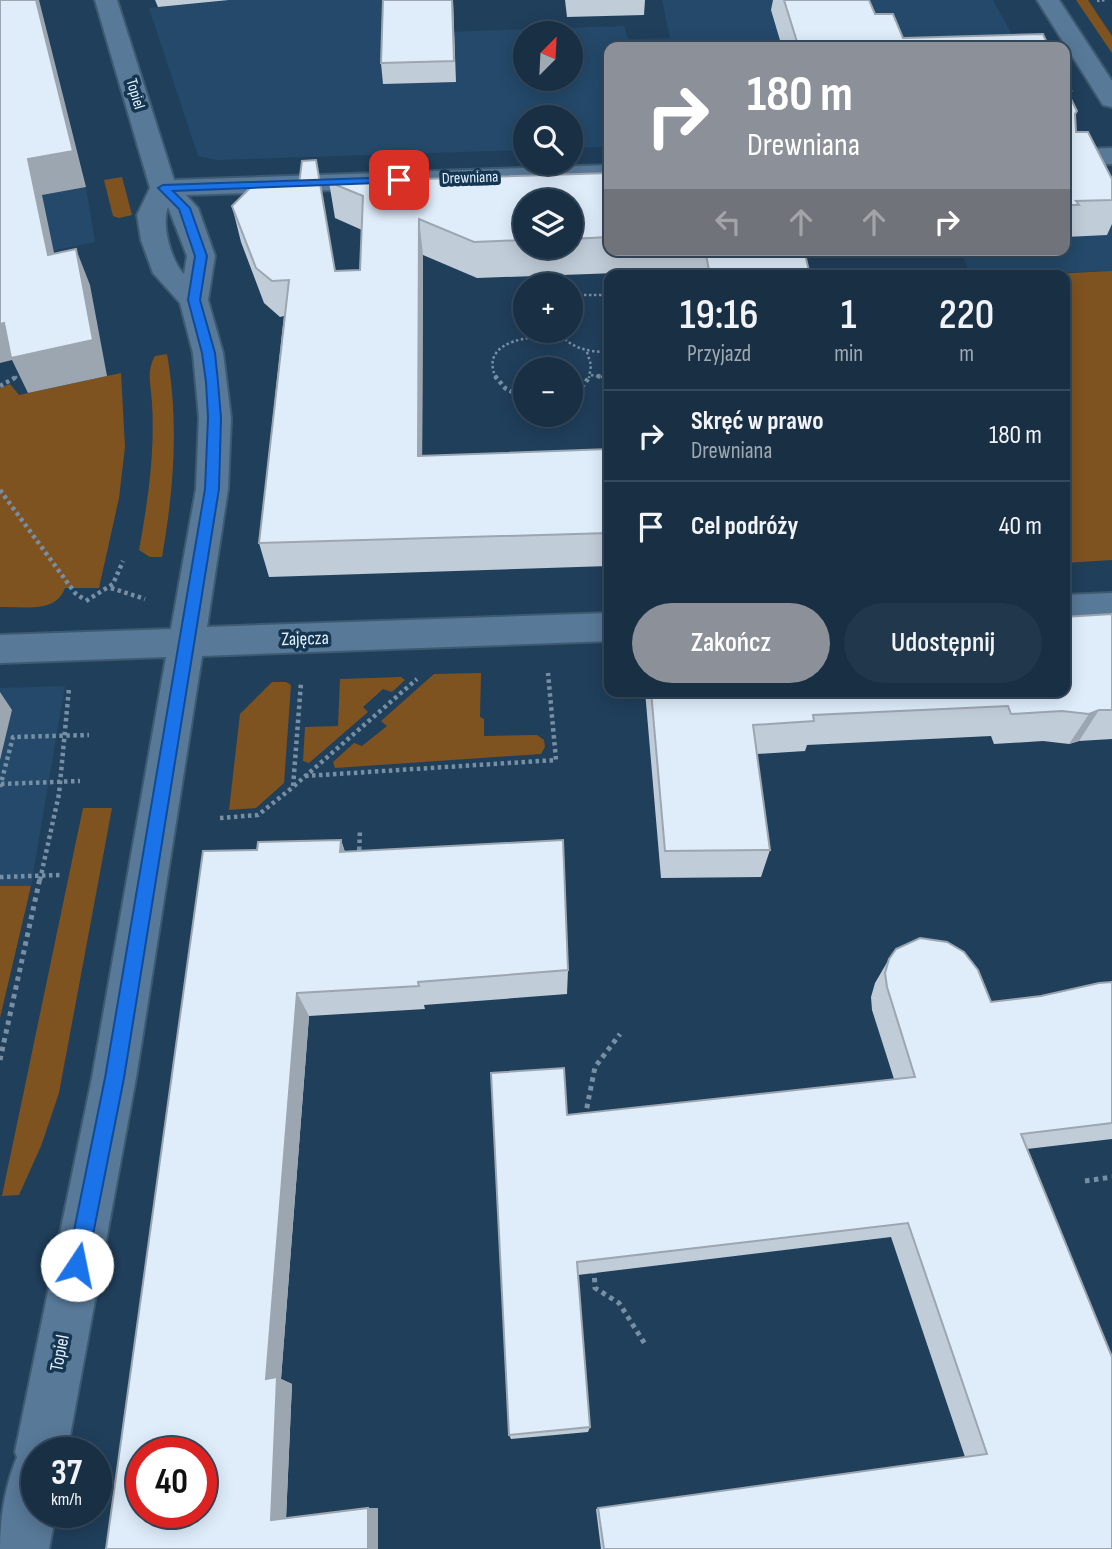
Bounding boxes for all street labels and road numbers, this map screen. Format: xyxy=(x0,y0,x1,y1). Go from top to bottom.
street label: Topiel xyxy=(121,76,149,112)
street label: Drewniana xyxy=(441,168,499,188)
street label: Zajęcza xyxy=(281,627,329,651)
street label: Topiel xyxy=(45,1333,75,1373)

